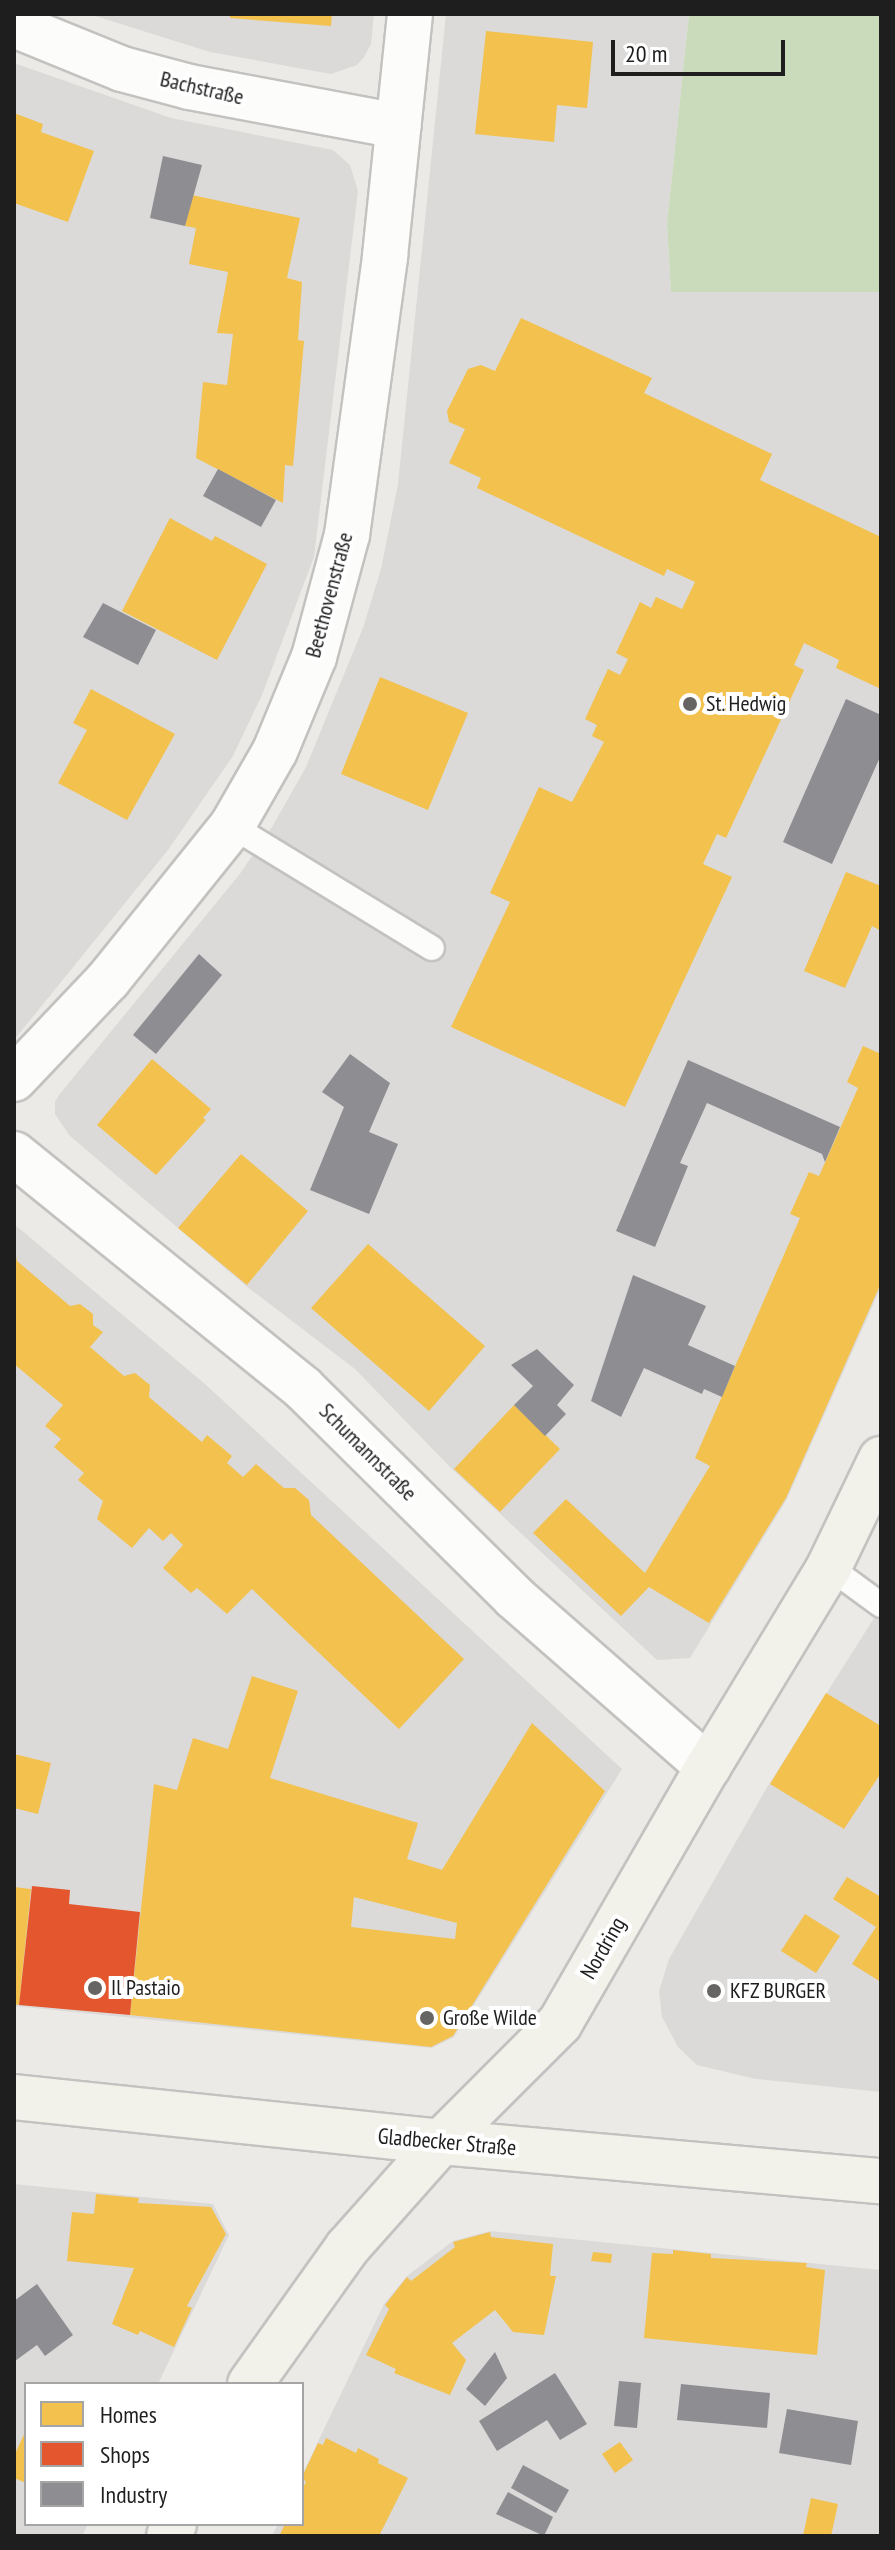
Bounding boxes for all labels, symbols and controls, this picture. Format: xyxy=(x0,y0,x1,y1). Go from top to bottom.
scale bar xyxy=(615,24,789,74)
text: 20 m xyxy=(625,38,667,69)
street label: Bachstraße xyxy=(158,66,246,110)
street label: Beethovenstraße xyxy=(300,529,358,661)
place label: St. Hedwig xyxy=(706,691,788,717)
marker: St. Hedwig xyxy=(681,695,699,713)
street label: Schumannstraße xyxy=(314,1398,422,1506)
street label: Nordring xyxy=(575,1912,631,1984)
place label: Il Pastaio xyxy=(111,1975,181,2001)
place label: KFZ BURGER xyxy=(730,1978,827,2004)
marker: Il Pastaio xyxy=(86,1979,104,1997)
marker: KFZ BURGER xyxy=(705,1982,723,2000)
place label: Große Wilde xyxy=(443,2005,537,2031)
marker: Große Wilde xyxy=(418,2009,436,2027)
street label: Gladbecker Straße xyxy=(377,2123,517,2161)
legend xyxy=(24,2382,304,2526)
text: Homes xyxy=(100,2399,157,2430)
text: Shops xyxy=(100,2439,150,2470)
text: Industry xyxy=(100,2479,167,2510)

